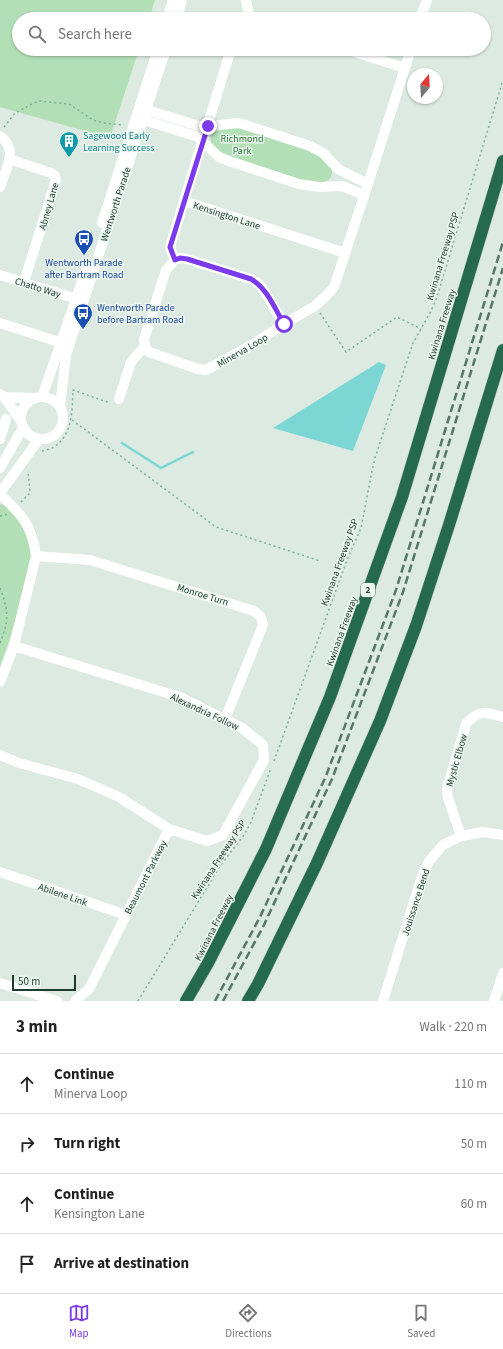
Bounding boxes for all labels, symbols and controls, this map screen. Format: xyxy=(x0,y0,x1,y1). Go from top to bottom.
search box xyxy=(12,12,491,56)
icon: search xyxy=(26,23,48,45)
text: Search here xyxy=(58,24,132,45)
north arrow xyxy=(407,68,443,104)
route end xyxy=(199,117,217,135)
place label: Sagewood Early Learning Success xyxy=(83,129,154,155)
building icon: Sagewood Early Learning Success xyxy=(58,130,80,158)
park label: Richmond Park xyxy=(221,132,263,158)
street label: Wentworth Parade xyxy=(97,165,135,243)
street label: Abney Lane xyxy=(36,181,62,231)
street label: Kensington Lane xyxy=(191,199,262,233)
street label: Kwinana Freeway PSP xyxy=(423,210,463,302)
bus stop icon: Wentworth Parade after Bartram Road xyxy=(73,228,95,256)
place label: Wentworth Parade after Bartram Road xyxy=(44,256,124,282)
street label: Chatto Way xyxy=(13,274,63,302)
street label: Kwinana Freeway xyxy=(425,287,459,361)
place label: Wentworth Parade before Bartram Road xyxy=(97,301,184,327)
bus stop icon: Wentworth Parade before Bartram Road xyxy=(72,302,94,330)
route start xyxy=(275,315,293,333)
street label: Minerva Loop xyxy=(215,330,271,371)
street label: Kwinana Freeway PSP xyxy=(318,517,362,608)
street label: Monroe Turn xyxy=(175,580,230,609)
road number: 2 xyxy=(361,583,375,597)
street label: Kwinana Freeway xyxy=(323,594,361,668)
street label: Alexandria Follow xyxy=(168,690,241,734)
street label: Mystic Elbow xyxy=(443,732,471,788)
street label: Kwinana Freeway PSP xyxy=(188,817,250,902)
street label: Beaumont Parkway xyxy=(121,838,171,917)
street label: Jouissance Bend xyxy=(398,867,433,938)
street label: Abilene Link xyxy=(36,880,89,910)
street label: Kwinana Freeway xyxy=(191,891,237,963)
scale bar xyxy=(12,973,76,992)
text: 50 m xyxy=(18,974,40,989)
text: 3 min xyxy=(16,1015,57,1039)
text: Walk · 220 m xyxy=(419,1018,487,1036)
text: Continue xyxy=(54,1064,114,1085)
icon: ahead xyxy=(16,1073,38,1095)
text: 110 m xyxy=(454,1075,487,1093)
text: Minerva Loop xyxy=(54,1085,127,1103)
icon: right xyxy=(16,1133,38,1155)
text: Turn right xyxy=(54,1133,120,1154)
text: 50 m xyxy=(461,1135,487,1153)
text: Continue xyxy=(54,1184,114,1205)
icon: ahead xyxy=(16,1193,38,1215)
text: 60 m xyxy=(461,1195,487,1213)
text: Kensington Lane xyxy=(54,1205,145,1223)
icon: arrive xyxy=(16,1253,38,1275)
text: Arrive at destination xyxy=(54,1253,189,1274)
tab: Map xyxy=(68,1302,90,1341)
tab: Directions xyxy=(225,1302,272,1341)
tab: Saved xyxy=(407,1302,435,1341)

